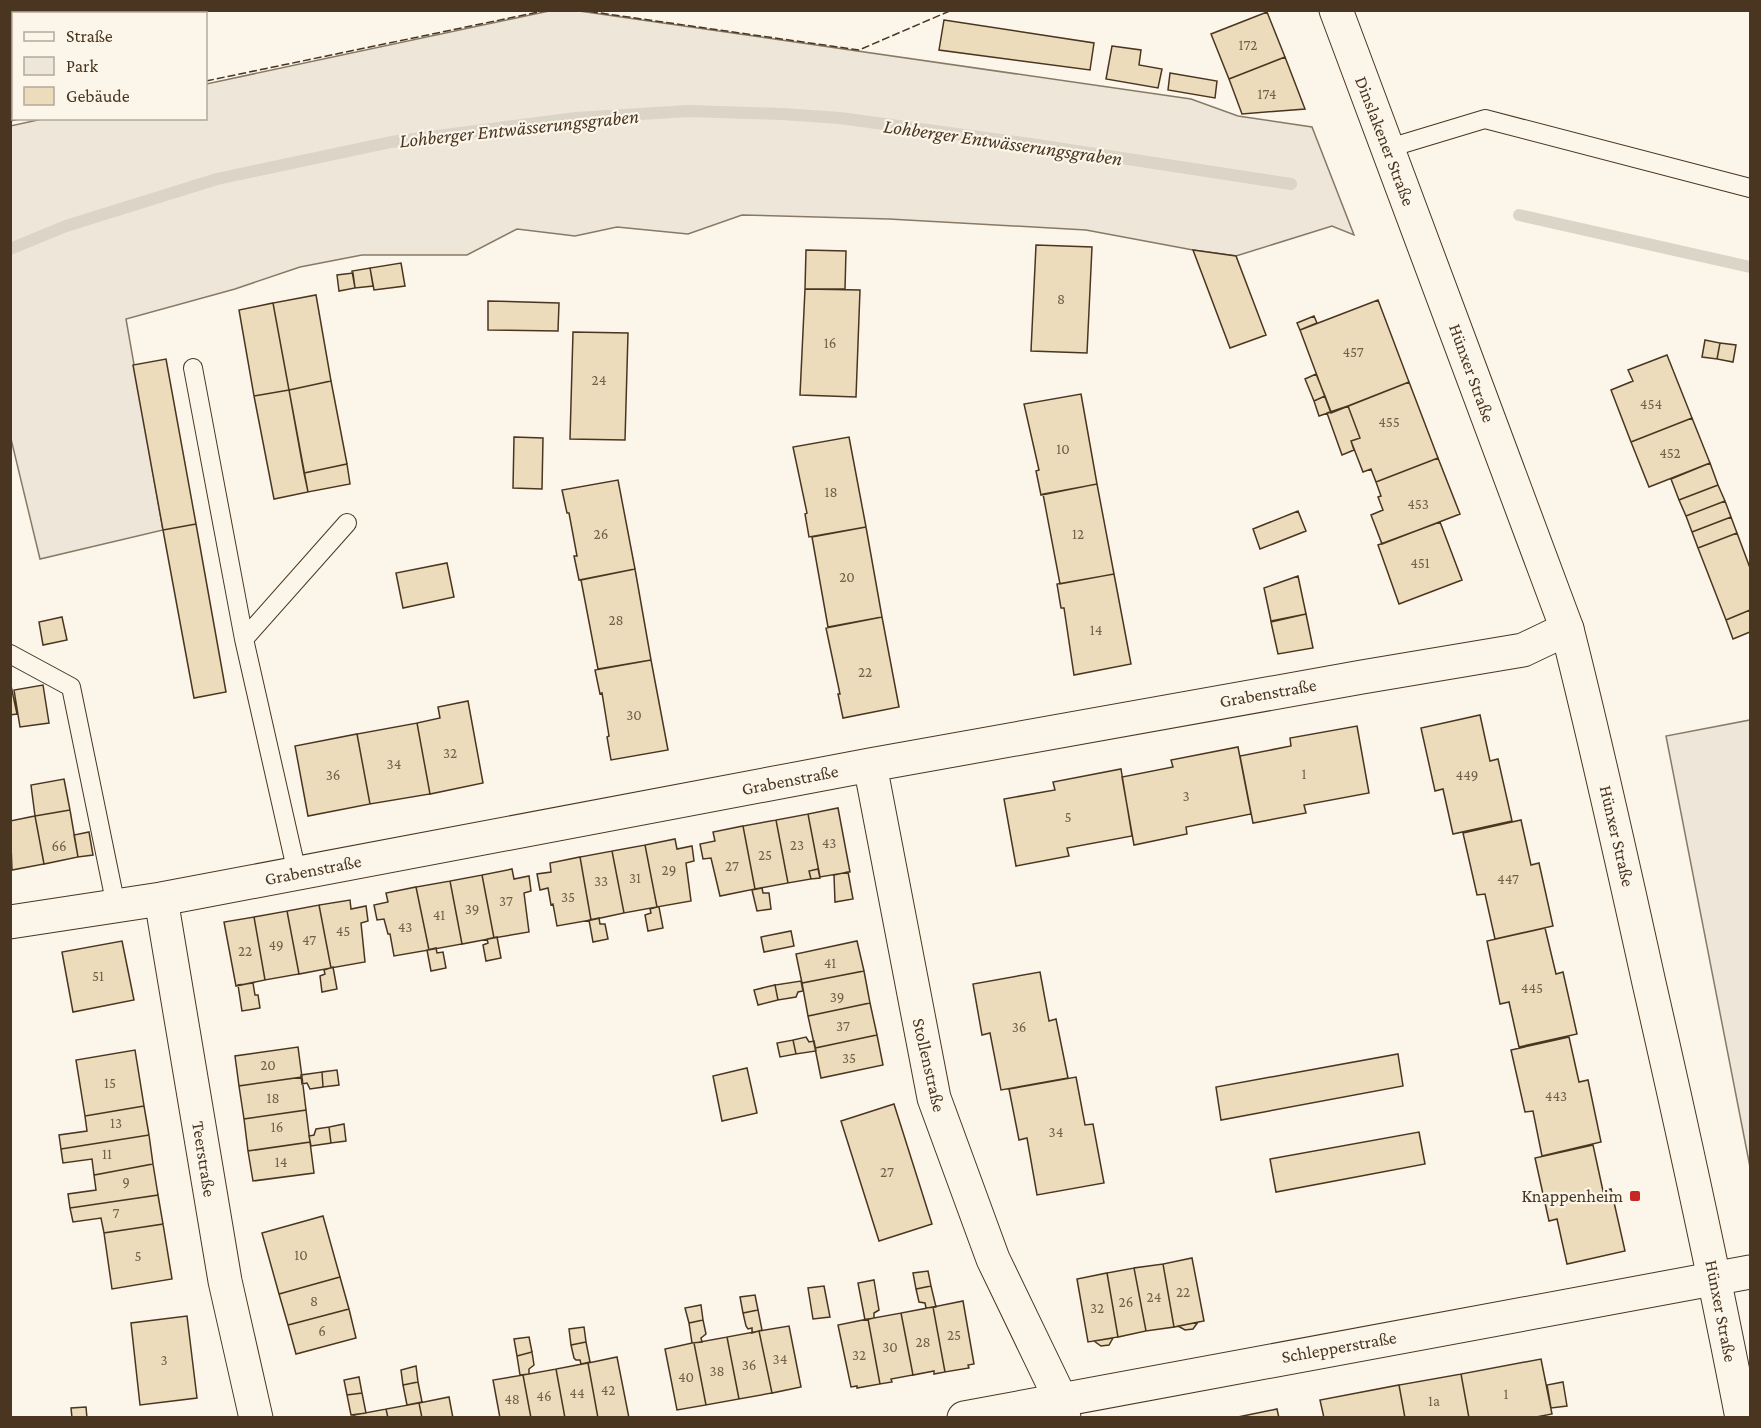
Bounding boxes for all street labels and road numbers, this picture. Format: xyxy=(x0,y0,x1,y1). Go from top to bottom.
street label: Dinslakener Straße xyxy=(1351,74,1419,209)
street label: Hünxer Straße xyxy=(1445,321,1499,425)
street label: Grabenstraße xyxy=(1218,675,1318,711)
street label: Grabenstraße xyxy=(740,761,840,799)
street label: Hünxer Straße xyxy=(1596,783,1638,889)
street label: Grabenstraße xyxy=(263,851,363,889)
street label: Stollenstraße xyxy=(909,1016,950,1114)
street label: Teerstraße xyxy=(188,1120,220,1198)
street label: Hünxer Straße xyxy=(1701,1258,1741,1364)
street label: Schlepperstraße xyxy=(1280,1327,1398,1367)

